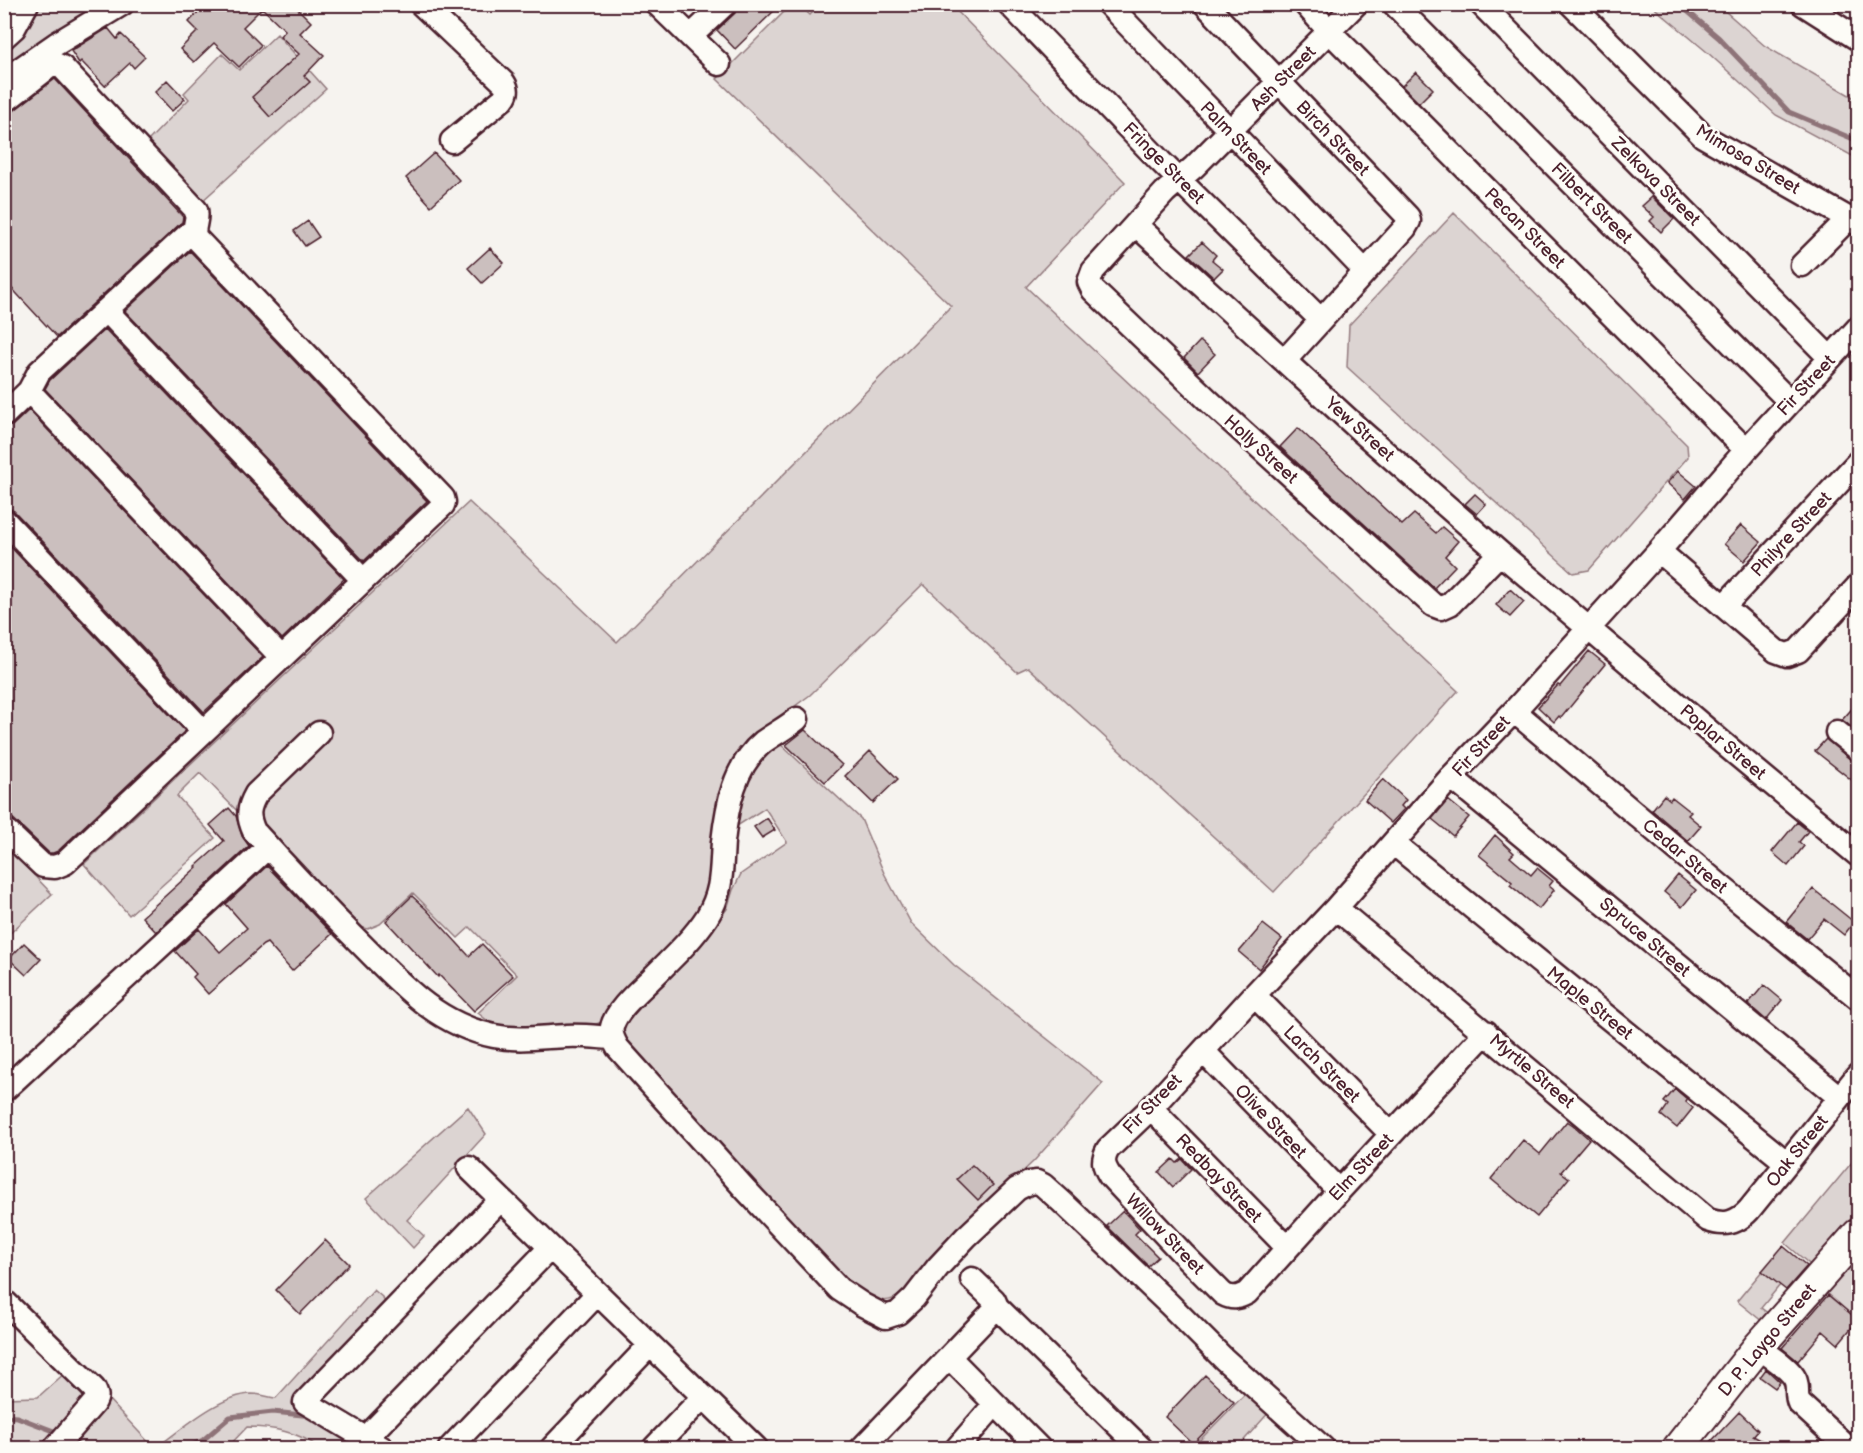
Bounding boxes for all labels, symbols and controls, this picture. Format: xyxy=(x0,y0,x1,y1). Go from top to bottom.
street label: Ash Street xyxy=(1247,41,1321,115)
street label: Birch Street xyxy=(1292,96,1374,181)
street label: Palm Street xyxy=(1196,97,1276,180)
street label: Fringe Street xyxy=(1119,118,1209,209)
street label: Mimosa Street xyxy=(1692,120,1804,199)
street label: Zelkova Street xyxy=(1606,132,1705,230)
street label: Filbert Street xyxy=(1547,158,1637,249)
street label: Pecan Street xyxy=(1480,184,1570,273)
street label: Fir Street xyxy=(1773,350,1840,420)
street label: Yew Street xyxy=(1320,392,1399,466)
street label: Holly Street xyxy=(1219,411,1302,488)
street label: Philyre Street xyxy=(1747,487,1836,581)
street label: Poplar Street xyxy=(1675,700,1770,785)
street label: Fir Street xyxy=(1448,711,1515,781)
street label: Cedar Street xyxy=(1638,815,1732,898)
street label: Spruce Street xyxy=(1595,893,1695,982)
street label: Maple Street xyxy=(1542,962,1637,1045)
street label: Larch Street xyxy=(1279,1022,1365,1107)
street label: Myrtle Street xyxy=(1485,1030,1579,1113)
street label: Fir Street xyxy=(1119,1070,1186,1139)
street label: Olive Street xyxy=(1230,1080,1311,1163)
street label: Oak Street xyxy=(1762,1111,1833,1191)
street label: Elm Street xyxy=(1325,1129,1398,1205)
street label: Redbay Street xyxy=(1171,1130,1266,1227)
street label: Willow Street xyxy=(1121,1190,1209,1279)
street label: D. P. Laygo Street xyxy=(1714,1279,1821,1401)

